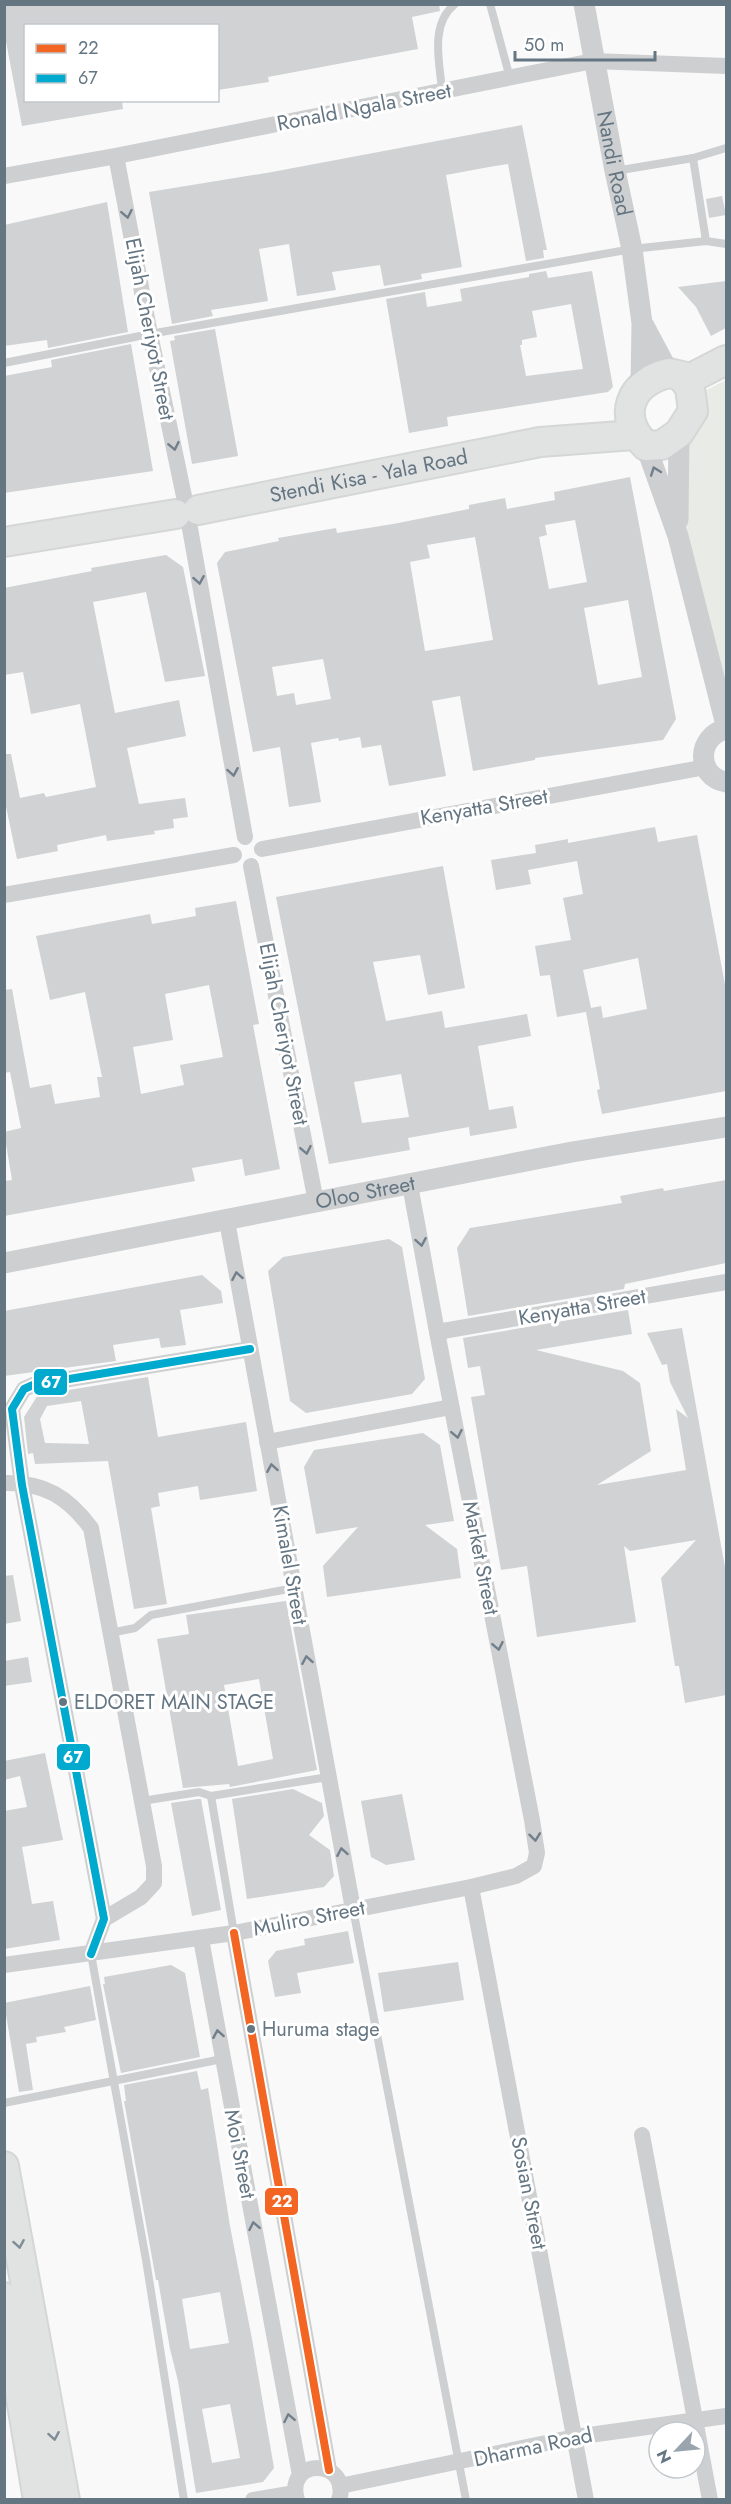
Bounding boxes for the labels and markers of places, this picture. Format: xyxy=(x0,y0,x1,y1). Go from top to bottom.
place label: ELDORET MAIN STAGE xyxy=(74,1688,274,1717)
marker: ELDORET MAIN STAGE xyxy=(57,1696,69,1708)
place label: Huruma stage xyxy=(262,2015,380,2044)
marker: Huruma stage xyxy=(245,2023,257,2035)

